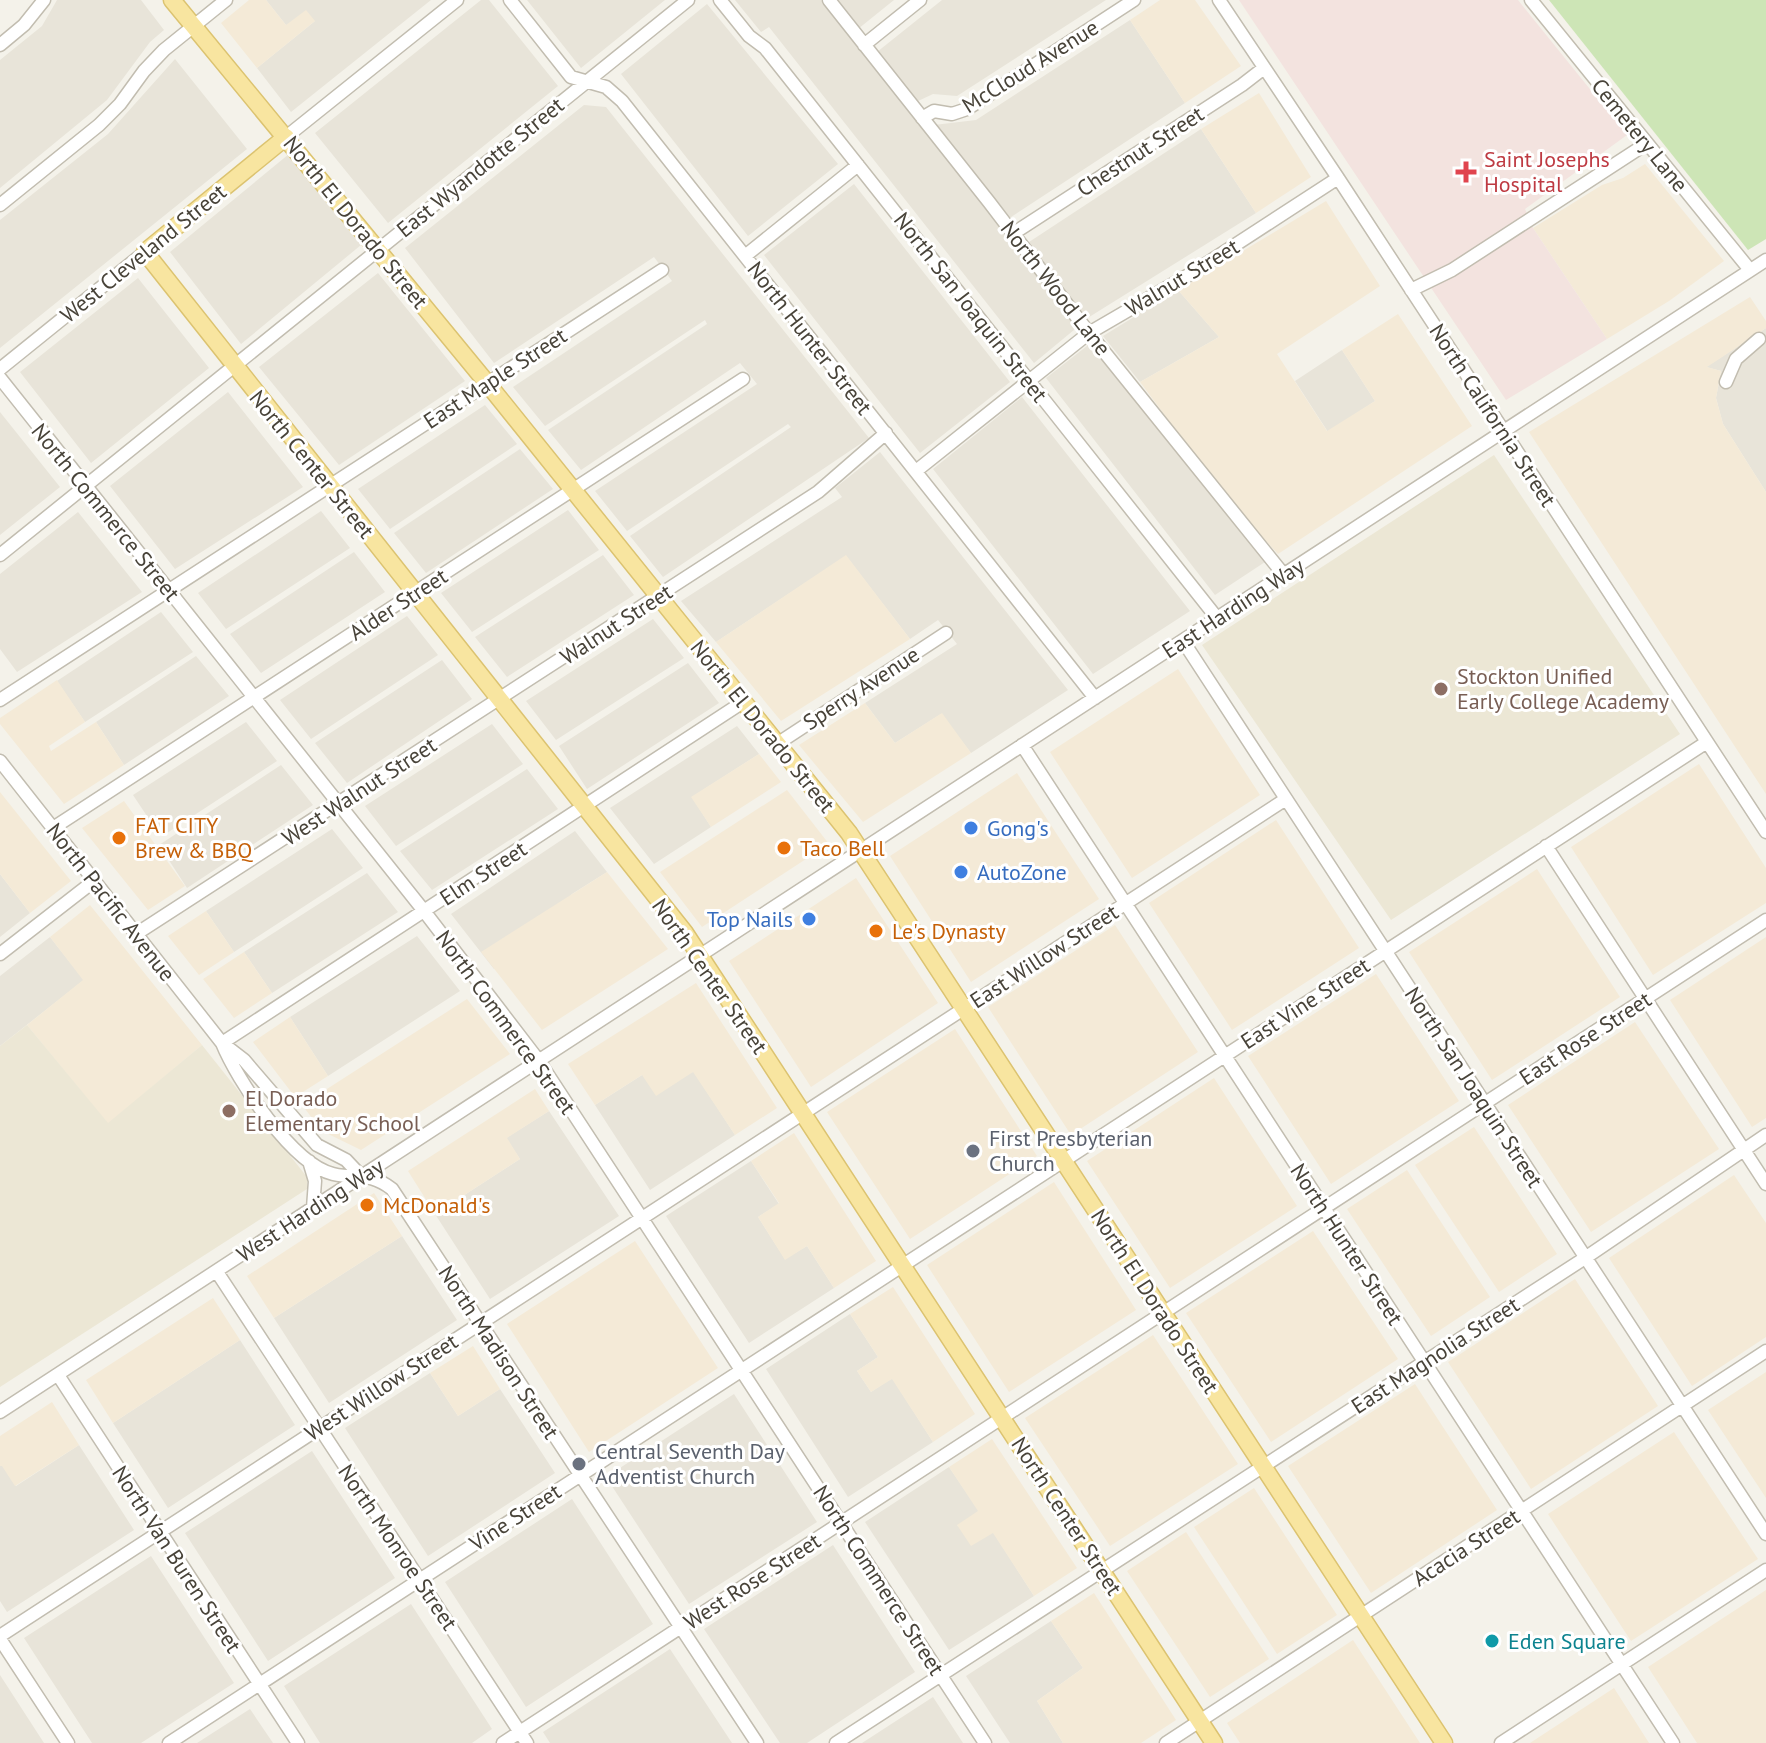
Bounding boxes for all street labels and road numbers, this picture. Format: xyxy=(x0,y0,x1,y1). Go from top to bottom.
street label: McCloud Avenue xyxy=(957,13,1103,119)
street label: Cemetery Lane xyxy=(1586,72,1694,198)
street label: East Wyandotte Street xyxy=(391,90,570,243)
street label: Chestnut Street xyxy=(1071,99,1209,202)
street label: North El Dorado Street xyxy=(278,130,435,315)
street label: West Cleveland Street xyxy=(54,177,232,329)
street label: North San Joaquin Street xyxy=(888,206,1054,408)
street label: North Wood Lane xyxy=(995,215,1117,361)
street label: Walnut Street xyxy=(1120,232,1245,322)
street label: North Hunter Street xyxy=(741,256,879,421)
street label: North California Street xyxy=(1423,318,1563,512)
street label: East Maple Street xyxy=(418,321,572,435)
street label: North Center Street xyxy=(244,384,381,544)
street label: North Commerce Street xyxy=(26,417,187,607)
street label: East Harding Way xyxy=(1157,551,1310,664)
street label: Alder Street xyxy=(343,562,453,646)
street label: Walnut Street xyxy=(555,577,678,671)
street label: North El Dorado Street xyxy=(685,634,842,819)
street label: Sperry Avenue xyxy=(798,640,924,736)
street label: West Walnut Street xyxy=(276,730,442,851)
street label: North Pacific Avenue xyxy=(40,817,182,987)
street label: Elm Street xyxy=(434,834,532,911)
street label: North Center Street xyxy=(646,893,774,1059)
street label: East Willow Street xyxy=(965,897,1124,1014)
street label: North Commerce Street xyxy=(430,924,583,1120)
street label: East Vine Street xyxy=(1235,951,1375,1055)
street label: North San Joaquin Street xyxy=(1399,982,1550,1193)
street label: East Rose Street xyxy=(1514,985,1657,1091)
street label: West Harding Way xyxy=(231,1152,389,1268)
street label: North Hunter Street xyxy=(1284,1158,1410,1330)
street label: North El Dorado Street xyxy=(1085,1203,1225,1399)
street label: North Madison Street xyxy=(432,1260,566,1444)
street label: East Magnolia Street xyxy=(1346,1290,1525,1420)
street label: West Willow Street xyxy=(299,1327,463,1447)
street label: North Center Street xyxy=(1005,1432,1129,1601)
street label: North Monroe Street xyxy=(332,1459,464,1636)
street label: North Van Buren Street xyxy=(106,1460,248,1658)
street label: Vine Street xyxy=(463,1477,567,1558)
street label: North Commerce Street xyxy=(807,1480,951,1681)
street label: Acacia Street xyxy=(1407,1502,1525,1592)
street label: West Rose Street xyxy=(678,1526,826,1636)

